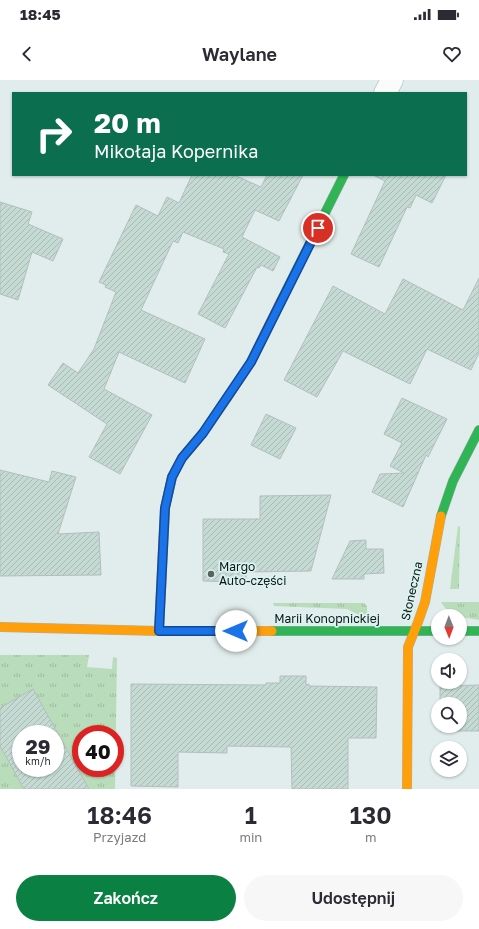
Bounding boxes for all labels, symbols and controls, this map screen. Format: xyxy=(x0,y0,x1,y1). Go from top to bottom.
text: 18:45 xyxy=(20,5,61,23)
icon: back xyxy=(16,43,38,65)
text: Waylane xyxy=(202,43,277,65)
icon: heart xyxy=(441,43,463,65)
text: 20 m xyxy=(94,106,161,139)
icon: right xyxy=(28,108,80,160)
text: Mikołaja Kopernika xyxy=(94,140,258,162)
pin xyxy=(301,211,335,245)
icon: arrive xyxy=(307,217,329,239)
place label: Margo Auto-części xyxy=(219,559,286,588)
street label: Słoneczna xyxy=(397,560,426,622)
marker: Margo Auto-części xyxy=(206,569,216,579)
north arrow xyxy=(431,609,467,645)
map controls xyxy=(431,609,467,777)
position arrow xyxy=(215,610,257,652)
street label: Marii Konopnickiej xyxy=(274,611,380,626)
button: sound xyxy=(431,653,467,689)
button: search xyxy=(431,697,467,733)
speed limit sign: 40 xyxy=(72,725,124,777)
text: 29 xyxy=(26,734,50,758)
button: layers xyxy=(431,741,467,777)
text: km/h xyxy=(25,755,51,767)
text: 18:46 xyxy=(87,800,152,829)
text: 1 xyxy=(245,800,257,829)
text: 130 xyxy=(350,800,392,829)
text: Przyjazd xyxy=(93,829,146,845)
text: min xyxy=(239,829,262,845)
text: m xyxy=(365,829,376,845)
button: Zakończ xyxy=(16,875,236,921)
button: Udostępnij xyxy=(244,875,463,921)

